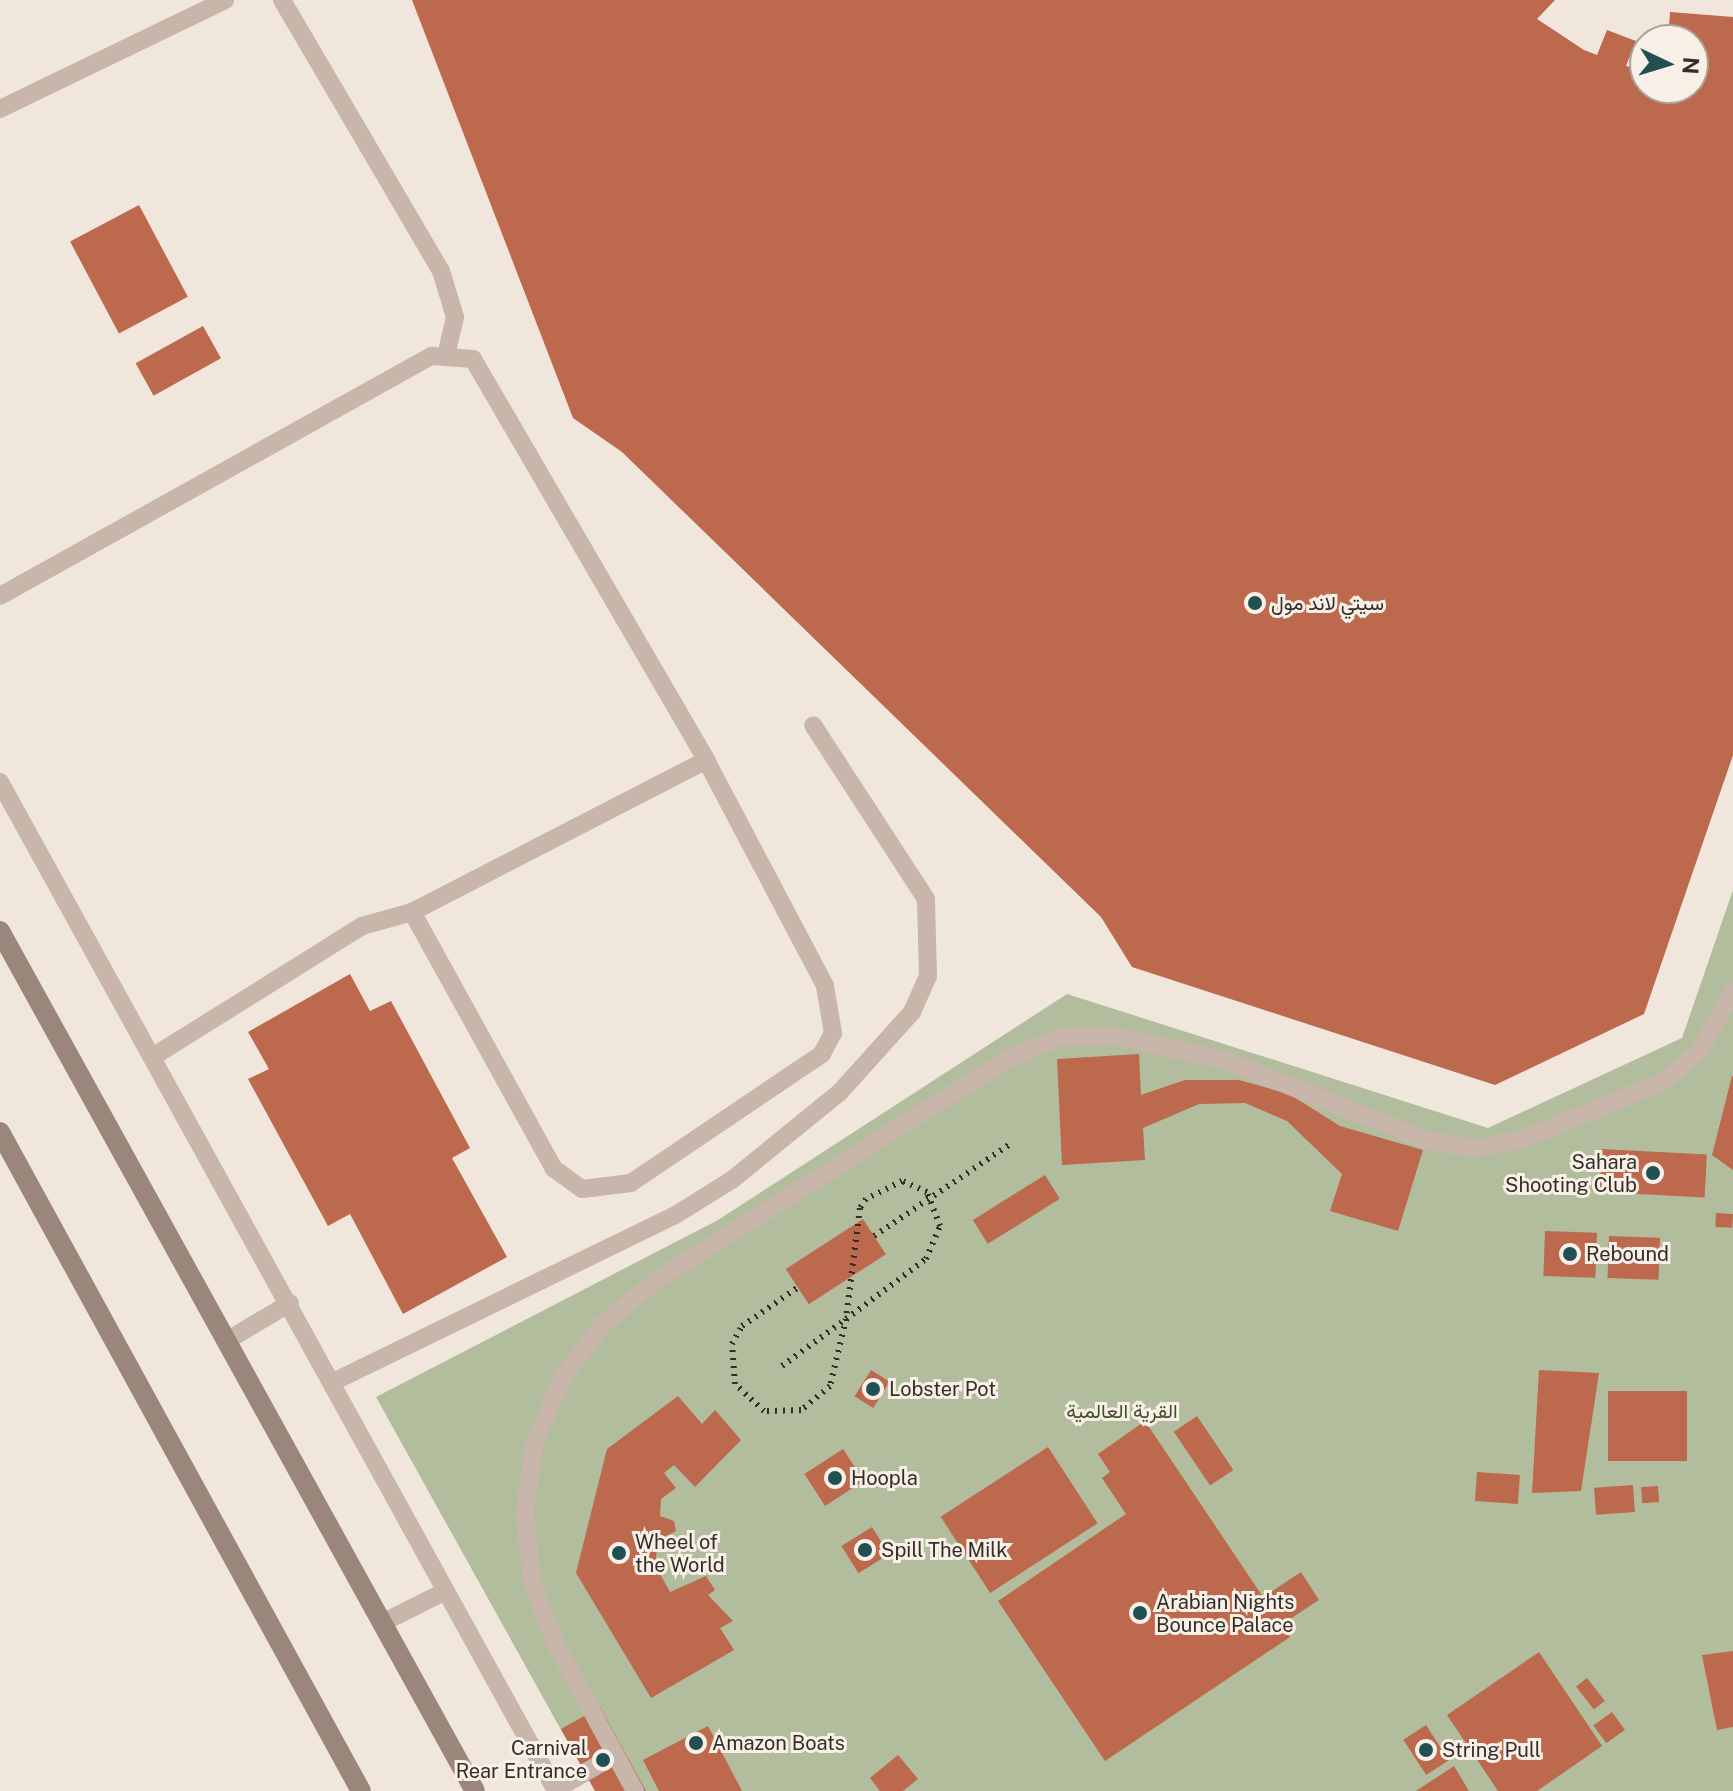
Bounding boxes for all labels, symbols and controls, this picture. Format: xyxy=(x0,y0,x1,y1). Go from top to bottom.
north arrow xyxy=(1629,24,1709,104)
text: N xyxy=(1677,56,1705,75)
place label: سيتي لاند مول xyxy=(1271,591,1384,615)
marker: سيتي لاند مول xyxy=(1246,594,1264,612)
place label: Sahara Shooting Club xyxy=(1505,1150,1637,1197)
marker: Sahara Shooting Club xyxy=(1644,1164,1662,1182)
place label: Rebound xyxy=(1586,1242,1669,1266)
marker: Rebound xyxy=(1561,1245,1579,1263)
place label: Lobster Pot xyxy=(889,1377,996,1401)
marker: Lobster Pot xyxy=(864,1380,882,1398)
park label: القرية العالمية xyxy=(1066,1399,1178,1423)
place label: Hoopla xyxy=(851,1466,918,1490)
marker: Hoopla xyxy=(826,1469,844,1487)
place label: Wheel of the World xyxy=(635,1530,725,1577)
place label: Spill The Milk xyxy=(881,1538,1008,1562)
marker: Spill The Milk xyxy=(856,1541,874,1559)
marker: Wheel of the World xyxy=(610,1544,628,1562)
place label: Arabian Nights Bounce Palace xyxy=(1156,1590,1294,1637)
marker: Arabian Nights Bounce Palace xyxy=(1131,1604,1149,1622)
place label: Amazon Boats xyxy=(712,1731,845,1755)
marker: Amazon Boats xyxy=(687,1734,705,1752)
place label: Carnival Rear Entrance xyxy=(456,1736,587,1783)
place label: String Pull xyxy=(1442,1738,1541,1762)
marker: String Pull xyxy=(1417,1741,1435,1759)
marker: Carnival Rear Entrance xyxy=(594,1751,612,1769)

